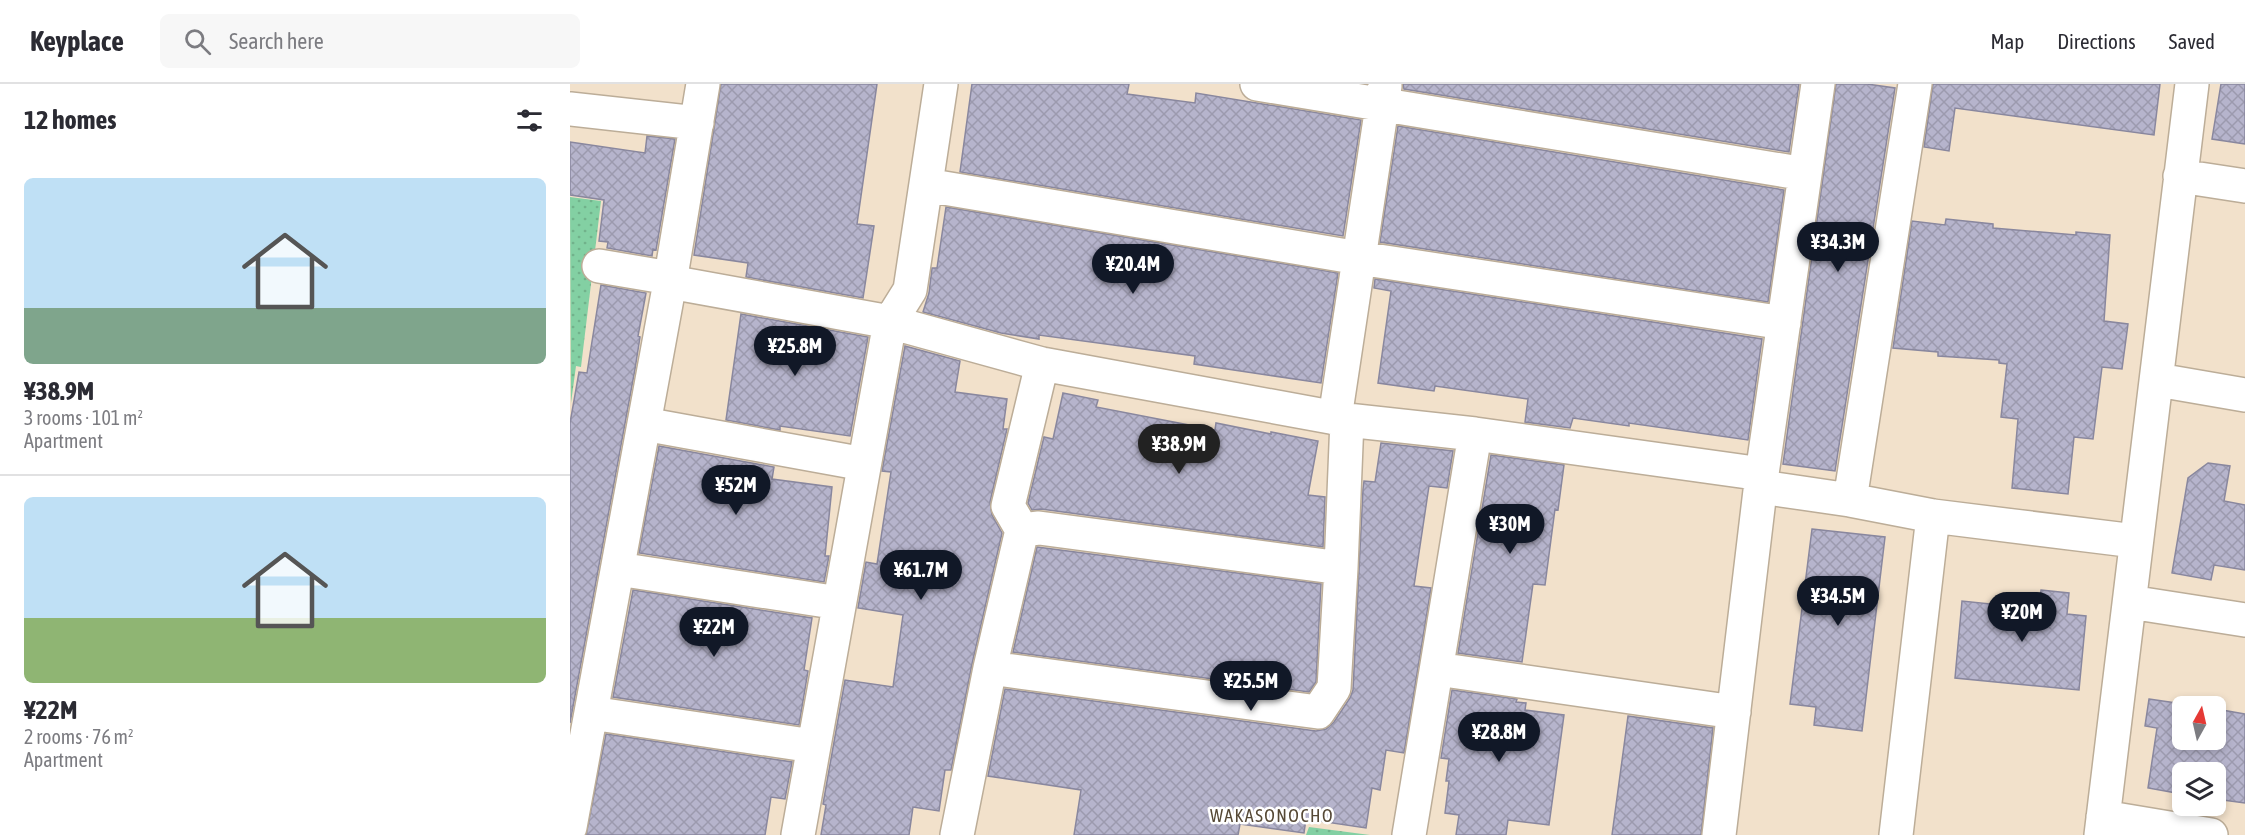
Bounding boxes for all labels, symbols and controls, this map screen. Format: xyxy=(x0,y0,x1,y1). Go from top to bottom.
search box xyxy=(160,14,580,68)
text: Keyplace xyxy=(30,25,124,57)
icon: search xyxy=(181,25,214,58)
text: Search here xyxy=(229,28,324,54)
text: Map xyxy=(1990,29,2024,53)
text: Directions xyxy=(2057,29,2136,53)
text: Saved xyxy=(2169,29,2215,53)
icon: filters xyxy=(513,104,546,137)
text: 12 homes xyxy=(24,105,117,135)
icon: home xyxy=(231,217,339,325)
pin: ¥34.3M xyxy=(1789,222,1887,273)
text: ¥34.3M xyxy=(1811,230,1865,253)
pin: ¥20.4M xyxy=(1084,244,1182,295)
text: ¥20.4M xyxy=(1106,252,1160,275)
pin: ¥25.8M xyxy=(746,326,844,377)
text: ¥25.8M xyxy=(768,334,822,357)
text: ¥38.9M xyxy=(24,376,94,406)
text: 3 rooms · 101 m² xyxy=(24,406,143,429)
pin: ¥38.9M xyxy=(1130,424,1228,475)
text: Apartment xyxy=(24,429,103,452)
text: ¥38.9M xyxy=(1152,432,1206,455)
pin: ¥52M xyxy=(700,465,772,516)
text: ¥52M xyxy=(715,473,757,496)
pin: ¥30M xyxy=(1474,504,1546,555)
text: ¥30M xyxy=(1489,512,1531,535)
icon: home xyxy=(231,536,339,644)
pin: ¥61.7M xyxy=(872,550,970,601)
text: ¥61.7M xyxy=(894,558,948,581)
pin: ¥34.5M xyxy=(1789,576,1887,627)
text: ¥34.5M xyxy=(1811,584,1865,607)
pin: ¥20M xyxy=(1986,592,2058,643)
text: ¥20M xyxy=(2001,600,2043,623)
pin: ¥22M xyxy=(678,607,750,658)
text: ¥22M xyxy=(693,615,735,638)
pin: ¥25.5M xyxy=(1202,661,1300,712)
text: ¥25.5M xyxy=(1224,669,1278,692)
text: ¥22M xyxy=(24,695,77,725)
north arrow xyxy=(2172,696,2226,750)
map controls xyxy=(2172,696,2226,816)
pin: ¥28.8M xyxy=(1450,712,1548,763)
text: ¥28.8M xyxy=(1472,720,1526,743)
text: 2 rooms · 76 m² xyxy=(24,725,134,748)
text: Apartment xyxy=(24,748,103,771)
button: layers xyxy=(2172,762,2226,816)
district label: WAKASONOCHO xyxy=(1210,805,1334,826)

